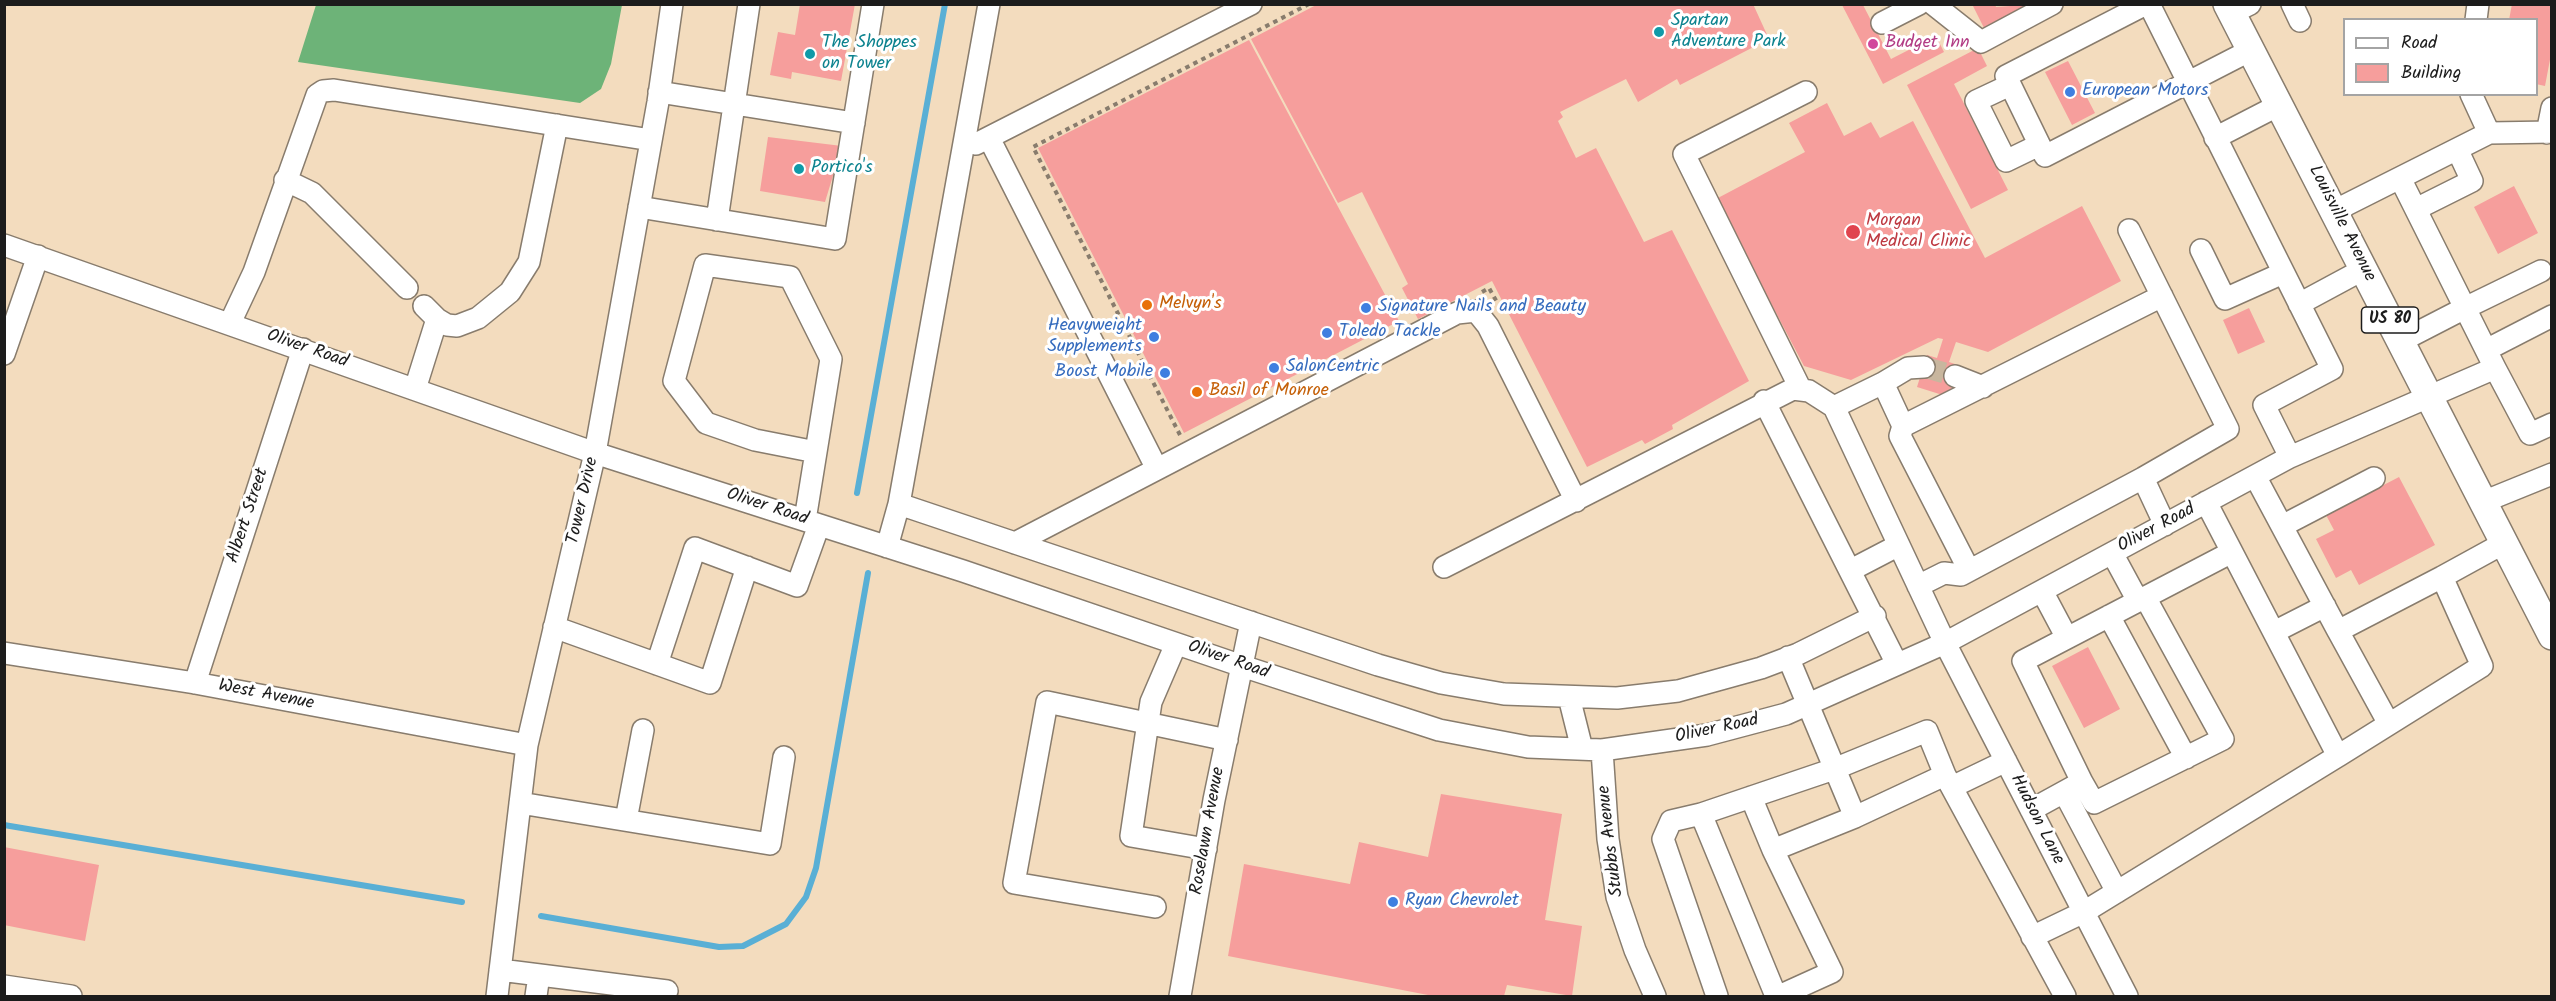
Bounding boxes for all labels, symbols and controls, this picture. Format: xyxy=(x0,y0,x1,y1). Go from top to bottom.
place label: Spartan Adventure Park xyxy=(1671,11,1786,54)
legend xyxy=(2343,18,2538,96)
marker: Spartan Adventure Park xyxy=(1652,25,1666,39)
text: Road xyxy=(2401,29,2437,58)
place label: The Shoppes on Tower xyxy=(822,33,917,76)
place label: Budget Inn xyxy=(1885,33,1970,55)
marker: Budget Inn xyxy=(1866,37,1880,51)
marker: The Shoppes on Tower xyxy=(803,47,817,61)
text: Building xyxy=(2401,59,2461,88)
place label: European Motors xyxy=(2082,81,2208,103)
marker: European Motors xyxy=(2063,85,2077,99)
place label: Portico's xyxy=(811,158,873,180)
marker: Portico's xyxy=(792,162,806,176)
street label: Louisville Avenue xyxy=(2302,162,2380,286)
place label: Morgan Medical Clinic xyxy=(1866,211,1971,254)
marker: Morgan Medical Clinic xyxy=(1844,223,1862,241)
place label: Melvyn's xyxy=(1159,294,1222,316)
place label: Signature Nails and Beauty xyxy=(1378,297,1586,319)
marker: Melvyn's xyxy=(1140,298,1154,312)
marker: Signature Nails and Beauty xyxy=(1359,301,1373,315)
road number: US 80 xyxy=(2362,307,2418,333)
place label: Heavyweight Supplements xyxy=(1047,316,1142,358)
place label: Toledo Tackle xyxy=(1339,322,1441,344)
street label: Oliver Road xyxy=(263,326,351,374)
marker: Toledo Tackle xyxy=(1320,326,1334,340)
marker: Heavyweight Supplements xyxy=(1147,330,1161,344)
place label: SalonCentric xyxy=(1286,357,1380,379)
marker: SalonCentric xyxy=(1267,361,1281,375)
place label: Boost Mobile xyxy=(1055,362,1153,384)
marker: Boost Mobile xyxy=(1158,366,1172,380)
place label: Basil of Monroe xyxy=(1209,381,1329,403)
marker: Basil of Monroe xyxy=(1190,385,1204,399)
street label: Tower Drive xyxy=(563,455,605,547)
street label: Albert Street xyxy=(223,466,275,566)
street label: Oliver Road xyxy=(723,485,811,531)
street label: Oliver Road xyxy=(2115,500,2199,558)
street label: Oliver Road xyxy=(1184,637,1272,685)
street label: West Avenue xyxy=(216,676,316,716)
street label: Oliver Road xyxy=(1673,711,1761,749)
street label: Roselawn Avenue xyxy=(1187,766,1231,896)
street label: Hudson Lane xyxy=(2004,771,2068,869)
street label: Stubbs Avenue xyxy=(1594,784,1630,898)
place label: Ryan Chevrolet xyxy=(1405,891,1519,913)
marker: Ryan Chevrolet xyxy=(1386,895,1400,909)

